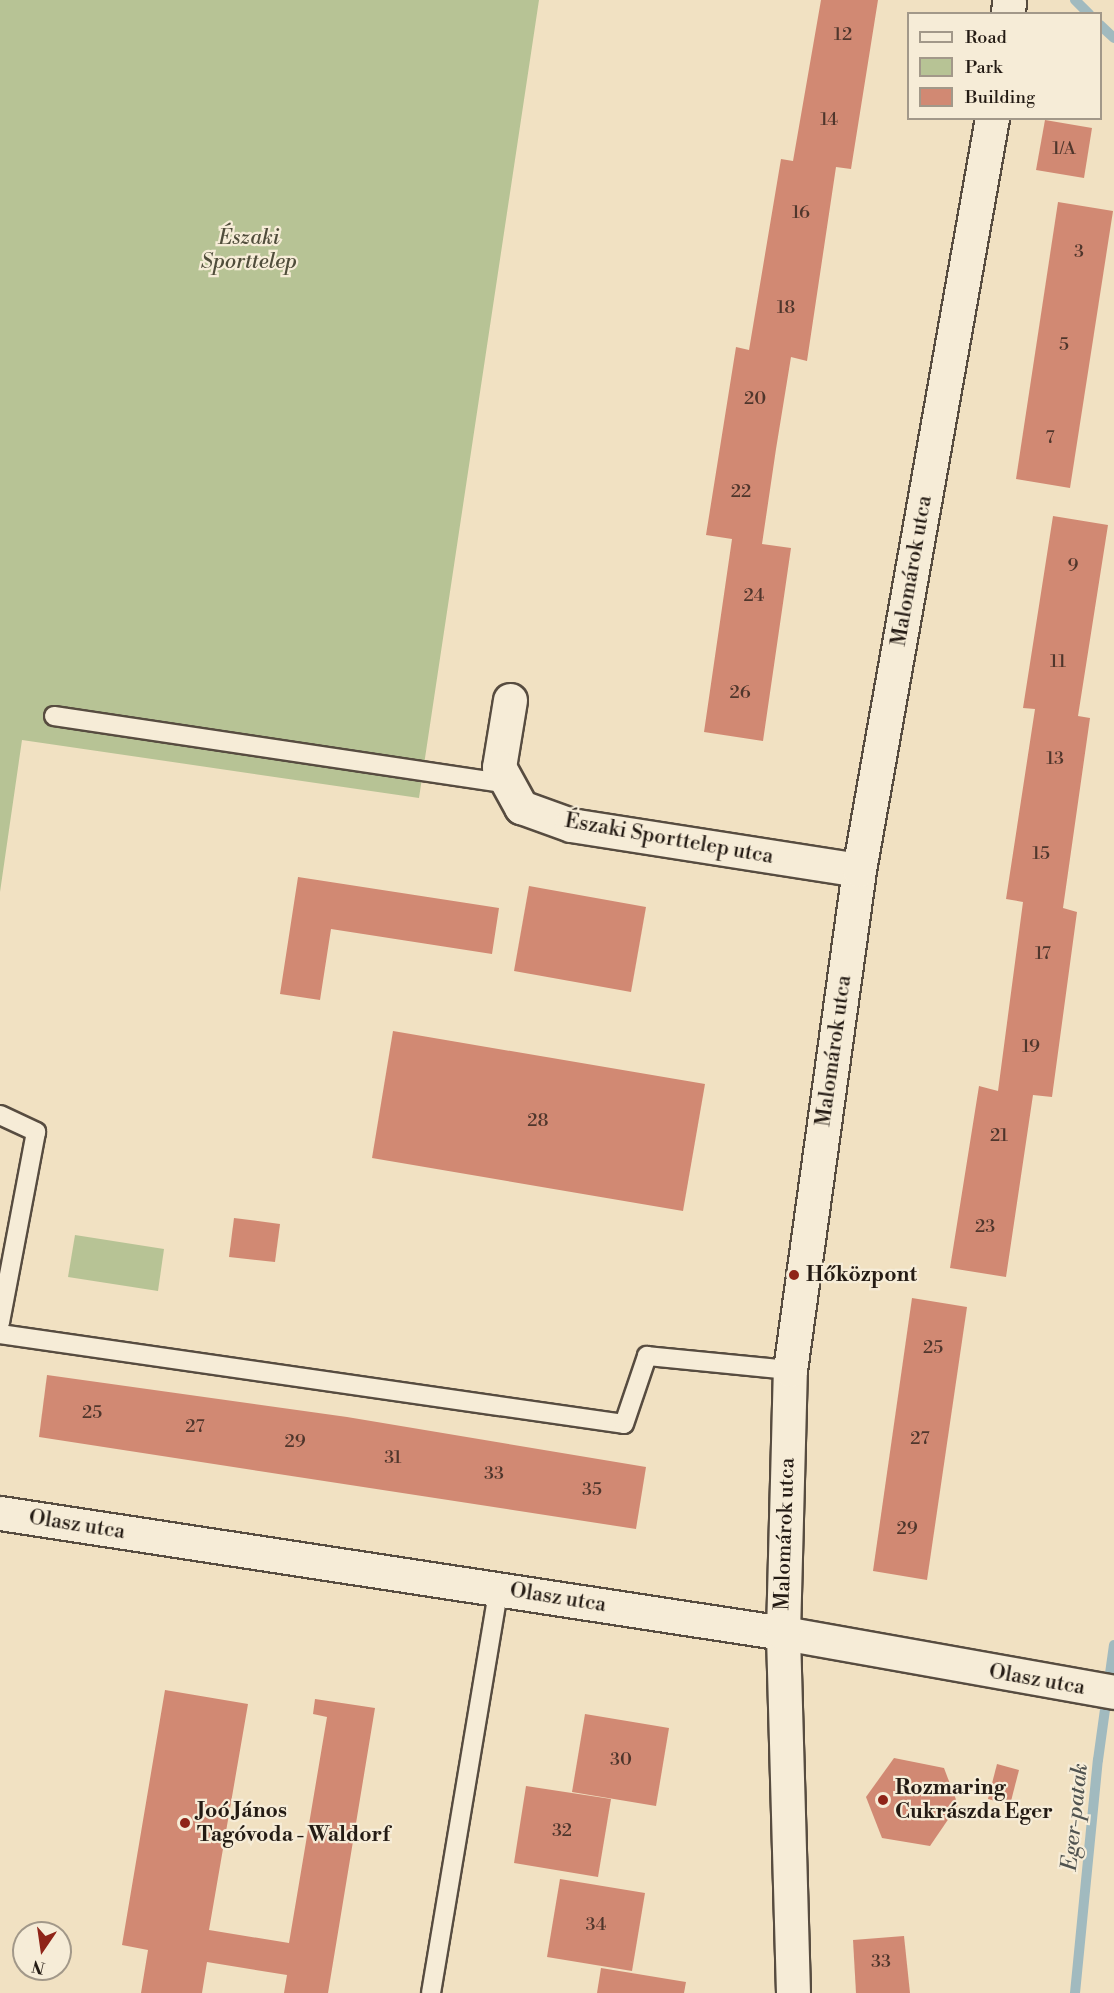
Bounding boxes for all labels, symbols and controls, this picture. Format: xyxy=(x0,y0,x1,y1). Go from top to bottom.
legend xyxy=(907,12,1102,120)
house number: 12 xyxy=(834,24,852,46)
text: Road xyxy=(965,26,1007,49)
text: Park xyxy=(965,56,1002,79)
text: Building xyxy=(965,86,1035,109)
house number: 14 xyxy=(820,109,838,131)
house number: 1/A xyxy=(1052,138,1076,160)
house number: 16 xyxy=(792,202,810,224)
park label: Északi Sporttelep xyxy=(201,225,297,275)
house number: 3 xyxy=(1074,241,1084,263)
house number: 18 xyxy=(777,297,795,319)
house number: 5 xyxy=(1059,334,1069,356)
house number: 20 xyxy=(744,388,766,410)
house number: 7 xyxy=(1045,427,1055,449)
house number: 22 xyxy=(731,481,751,503)
street label: Malomárok utca xyxy=(886,494,938,648)
house number: 9 xyxy=(1068,555,1078,577)
house number: 24 xyxy=(743,585,765,607)
house number: 11 xyxy=(1050,651,1066,673)
house number: 26 xyxy=(729,682,751,704)
house number: 13 xyxy=(1046,748,1064,770)
street label: Északi Sporttelep utca xyxy=(563,808,775,870)
house number: 15 xyxy=(1032,843,1050,865)
house number: 17 xyxy=(1035,943,1051,965)
street label: Malomárok utca xyxy=(811,974,857,1128)
house number: 19 xyxy=(1022,1036,1040,1058)
house number: 28 xyxy=(527,1110,549,1132)
house number: 21 xyxy=(990,1125,1008,1147)
house number: 23 xyxy=(975,1216,995,1238)
place label: Hőközpont xyxy=(806,1262,917,1288)
marker: Hőközpont xyxy=(787,1268,801,1282)
house number: 25 xyxy=(923,1337,943,1359)
house number: 25 xyxy=(82,1402,102,1424)
house number: 27 xyxy=(185,1416,205,1438)
house number: 27 xyxy=(910,1428,930,1450)
house number: 29 xyxy=(284,1431,306,1453)
house number: 31 xyxy=(384,1447,402,1469)
street label: Malomárok utca xyxy=(770,1457,800,1611)
house number: 33 xyxy=(484,1463,504,1485)
house number: 35 xyxy=(582,1479,602,1501)
street label: Olasz utca xyxy=(27,1505,127,1545)
house number: 29 xyxy=(896,1518,918,1540)
street label: Olasz utca xyxy=(508,1578,608,1618)
street label: Olasz utca xyxy=(987,1659,1087,1701)
house number: 30 xyxy=(610,1749,632,1771)
water label: Eger-patak xyxy=(1056,1762,1094,1872)
place label: Rozmaring Cukrászda Eger xyxy=(895,1775,1053,1825)
marker: Rozmaring Cukrászda Eger xyxy=(876,1793,890,1807)
place label: Joó János Tagóvoda - Waldorf xyxy=(197,1798,390,1848)
marker: Joó János Tagóvoda - Waldorf xyxy=(178,1816,192,1830)
house number: 32 xyxy=(552,1820,572,1842)
house number: 34 xyxy=(586,1914,606,1936)
north arrow xyxy=(12,1921,72,1981)
house number: 33 xyxy=(871,1951,891,1973)
text: N xyxy=(30,1955,47,1978)

